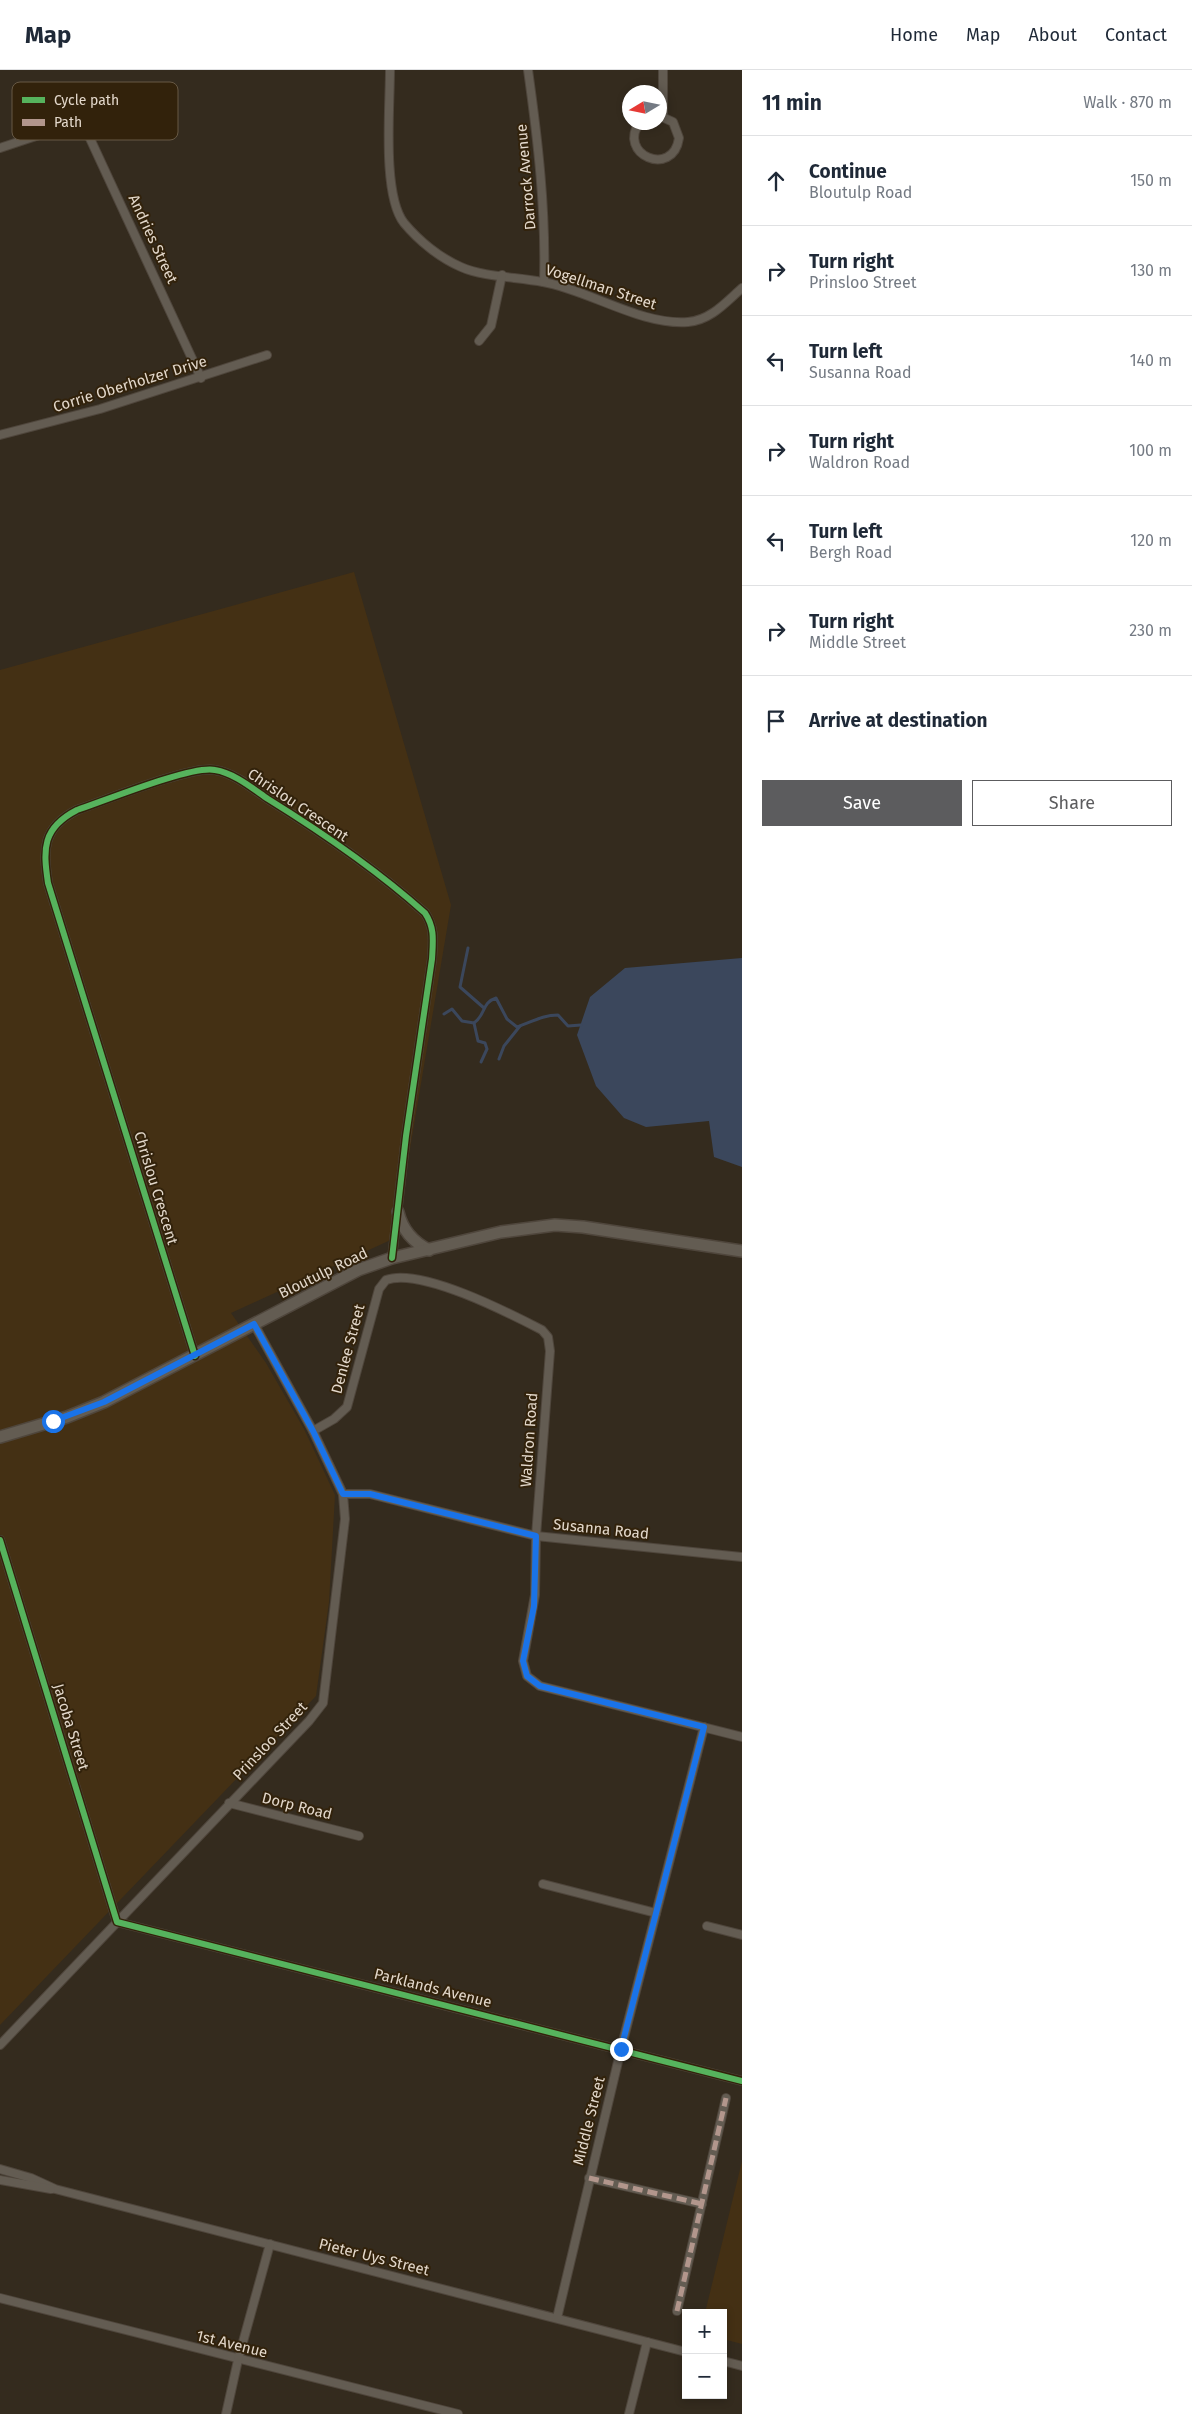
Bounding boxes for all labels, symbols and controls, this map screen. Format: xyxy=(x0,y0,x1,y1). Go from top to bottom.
text: Map xyxy=(25,21,71,49)
text: Home xyxy=(890,24,938,46)
text: Map xyxy=(966,24,1000,46)
text: About xyxy=(1028,24,1077,46)
text: Contact xyxy=(1105,24,1167,46)
legend xyxy=(12,82,178,140)
north arrow xyxy=(622,85,667,130)
text: 11 min xyxy=(762,90,822,116)
text: Cycle path xyxy=(54,92,119,109)
text: Walk · 870 m xyxy=(1083,93,1172,112)
text: Path xyxy=(54,114,82,131)
street label: Darrock Avenue xyxy=(512,123,540,231)
text: Continue xyxy=(809,160,887,183)
icon: ahead xyxy=(762,167,790,195)
text: 150 m xyxy=(1130,171,1172,190)
text: Bloutulp Road xyxy=(809,183,912,202)
street label: Andries Street xyxy=(125,192,182,287)
text: Turn right xyxy=(809,250,894,273)
icon: right xyxy=(762,257,790,285)
street label: Vogellman Street xyxy=(543,261,659,314)
text: 130 m xyxy=(1130,261,1172,280)
text: Prinsloo Street xyxy=(809,273,916,292)
text: Turn left xyxy=(809,340,883,363)
icon: left xyxy=(762,347,790,375)
text: 140 m xyxy=(1130,351,1172,370)
street label: Corrie Oberholzer Drive xyxy=(51,352,209,416)
text: Susanna Road xyxy=(809,363,912,382)
text: Turn right xyxy=(809,430,894,453)
icon: right xyxy=(762,437,790,465)
text: 100 m xyxy=(1129,441,1172,460)
text: Waldron Road xyxy=(809,453,910,472)
text: Turn left xyxy=(809,520,883,543)
icon: left xyxy=(762,527,790,555)
text: 120 m xyxy=(1130,531,1172,550)
text: Bergh Road xyxy=(809,543,892,562)
text: Turn right xyxy=(809,610,894,633)
icon: right xyxy=(762,617,790,645)
text: 230 m xyxy=(1129,621,1172,640)
text: Middle Street xyxy=(809,633,906,652)
icon: arrive xyxy=(762,707,790,735)
text: Arrive at destination xyxy=(809,709,988,732)
street label: Chrislou Crescent xyxy=(244,765,352,846)
button: Save xyxy=(762,780,962,826)
button: Share xyxy=(972,780,1172,826)
street label: Chrislou Crescent xyxy=(130,1129,182,1248)
street label: Bloutulp Road xyxy=(275,1244,371,1302)
street label: Denlee Street xyxy=(327,1302,369,1396)
street label: Waldron Road xyxy=(517,1392,541,1488)
route start xyxy=(42,1410,65,1433)
street label: Susanna Road xyxy=(552,1515,650,1543)
street label: Jacoba Street xyxy=(49,1681,93,1773)
street label: Prinsloo Street xyxy=(229,1698,311,1784)
street label: Dorp Road xyxy=(260,1789,334,1823)
street label: Parklands Avenue xyxy=(372,1965,494,2011)
route end xyxy=(610,2038,633,2061)
street label: Middle Street xyxy=(569,2074,609,2167)
street label: Pieter Uys Street xyxy=(317,2235,432,2280)
map controls xyxy=(682,2309,727,2399)
button: + xyxy=(682,2309,727,2354)
street label: 1st Avenue xyxy=(195,2326,269,2362)
button: − xyxy=(682,2354,727,2399)

